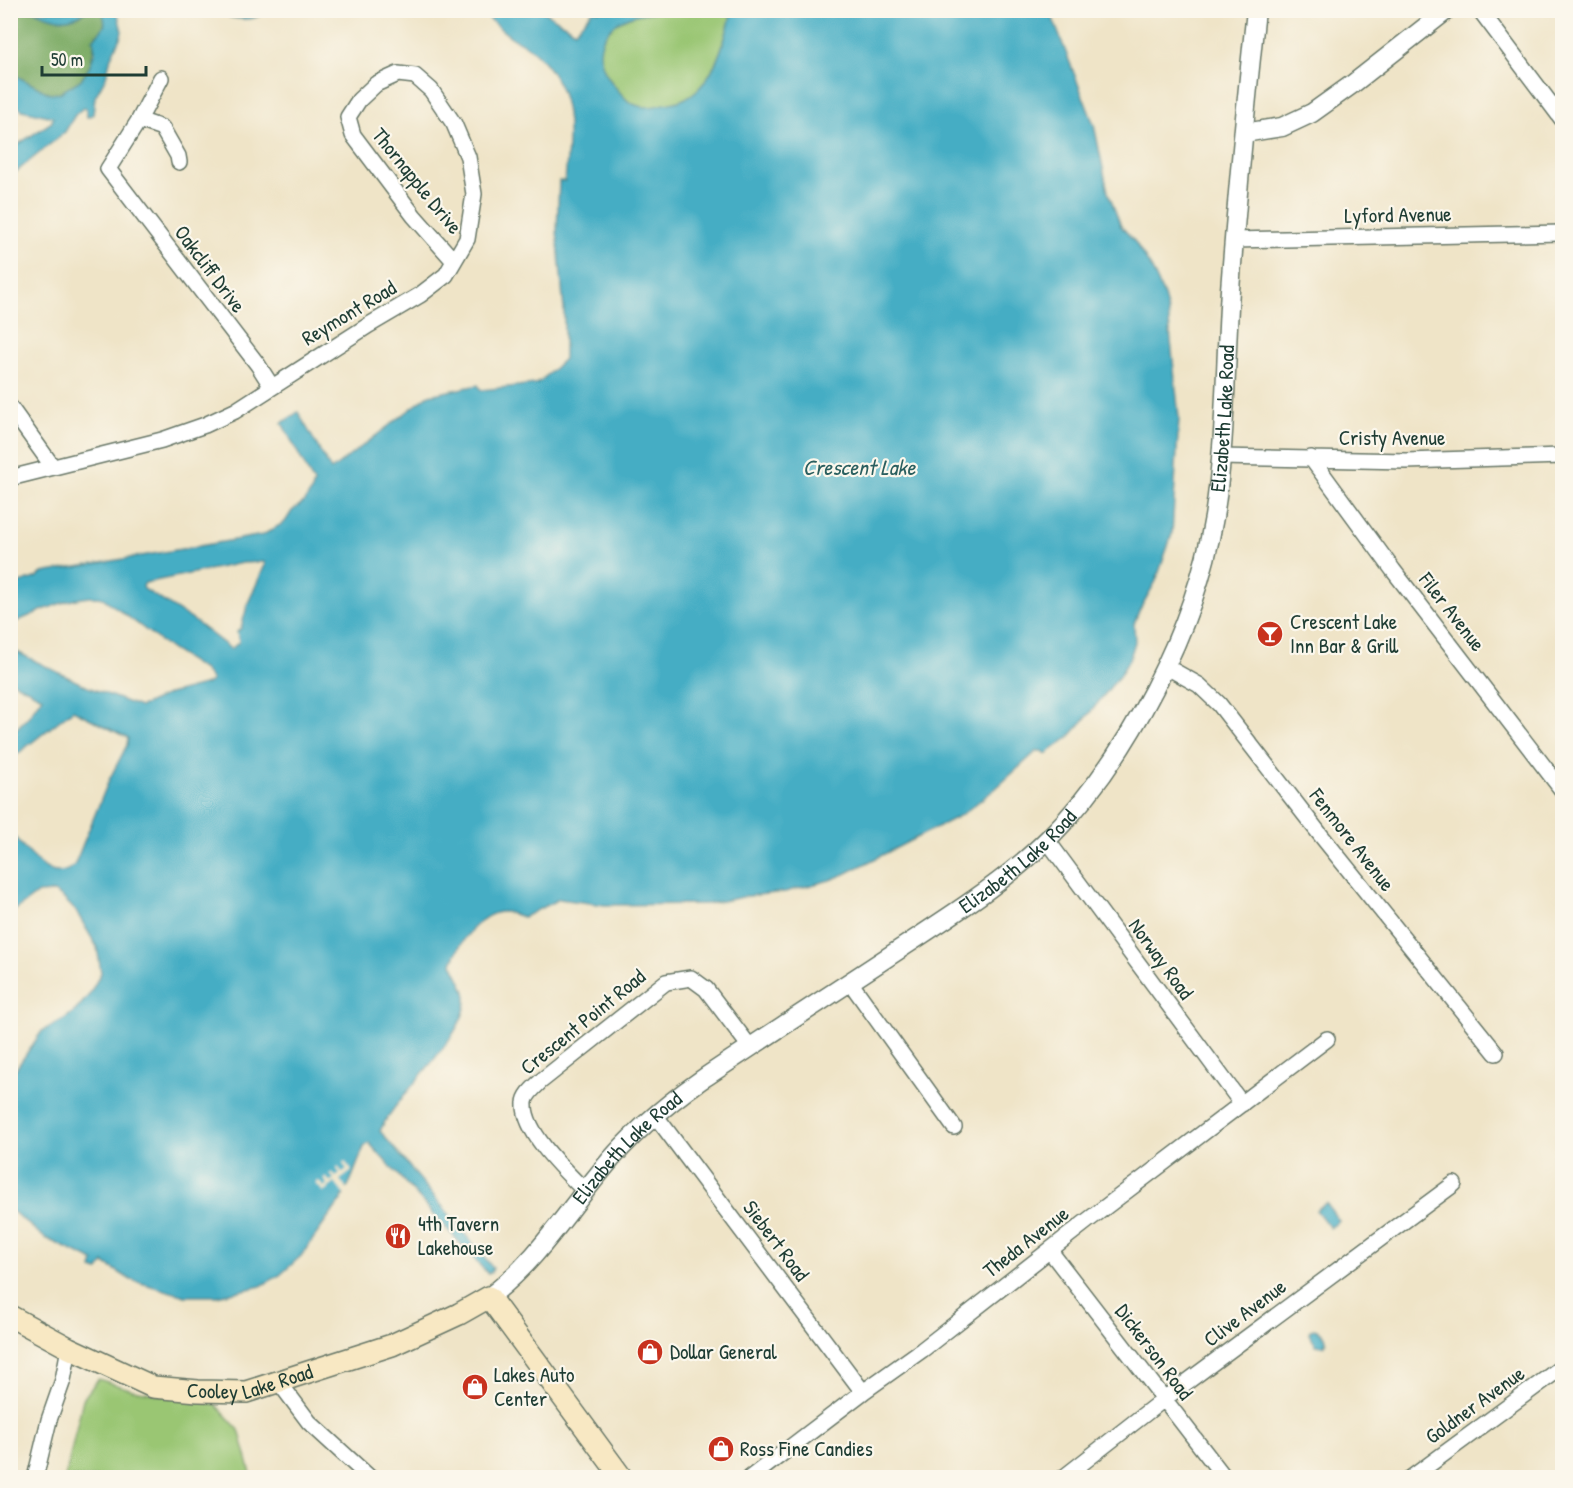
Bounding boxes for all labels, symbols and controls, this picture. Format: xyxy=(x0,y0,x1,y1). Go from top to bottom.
scale bar xyxy=(42,39,146,77)
text: 50 m xyxy=(51,47,83,72)
street label: Thornapple Drive xyxy=(365,121,469,240)
street label: Lyford Avenue xyxy=(1344,199,1452,230)
street label: Oakcliff Drive xyxy=(168,219,253,318)
street label: Reymont Road xyxy=(296,273,401,352)
street label: Elizabeth Lake Road xyxy=(1203,344,1241,493)
street label: Cristy Avenue xyxy=(1339,423,1445,452)
water label: Crescent Lake xyxy=(803,452,916,482)
street label: Filer Avenue xyxy=(1412,565,1492,657)
place label: Crescent Lake Inn Bar & Grill xyxy=(1290,607,1399,660)
bar icon: Crescent Lake Inn Bar & Grill xyxy=(1255,619,1285,649)
street label: Fenmore Avenue xyxy=(1302,782,1402,897)
street label: Elizabeth Lake Road xyxy=(953,803,1083,920)
street label: Norway Road xyxy=(1122,912,1201,1005)
street label: Crescent Point Road xyxy=(514,962,651,1081)
street label: Elizabeth Lake Road xyxy=(565,1084,688,1210)
street label: Siebert Road xyxy=(736,1194,816,1287)
street label: Theda Avenue xyxy=(977,1199,1075,1284)
place label: 4th Tavern Lakehouse xyxy=(418,1209,499,1262)
restaurant icon: 4th Tavern Lakehouse xyxy=(383,1221,413,1251)
street label: Clive Avenue xyxy=(1197,1272,1292,1353)
street label: Dickerson Road xyxy=(1109,1298,1200,1406)
shop icon: Dollar General xyxy=(635,1337,665,1367)
place label: Dollar General xyxy=(670,1337,777,1366)
street label: Cooley Lake Road xyxy=(186,1356,316,1406)
street label: Goldner Avenue xyxy=(1419,1359,1530,1451)
place label: Lakes Auto Center xyxy=(494,1360,574,1413)
shop icon: Lakes Auto Center xyxy=(460,1372,490,1402)
shop icon: Ross Fine Candies xyxy=(706,1434,736,1464)
place label: Ross Fine Candies xyxy=(740,1434,873,1463)

